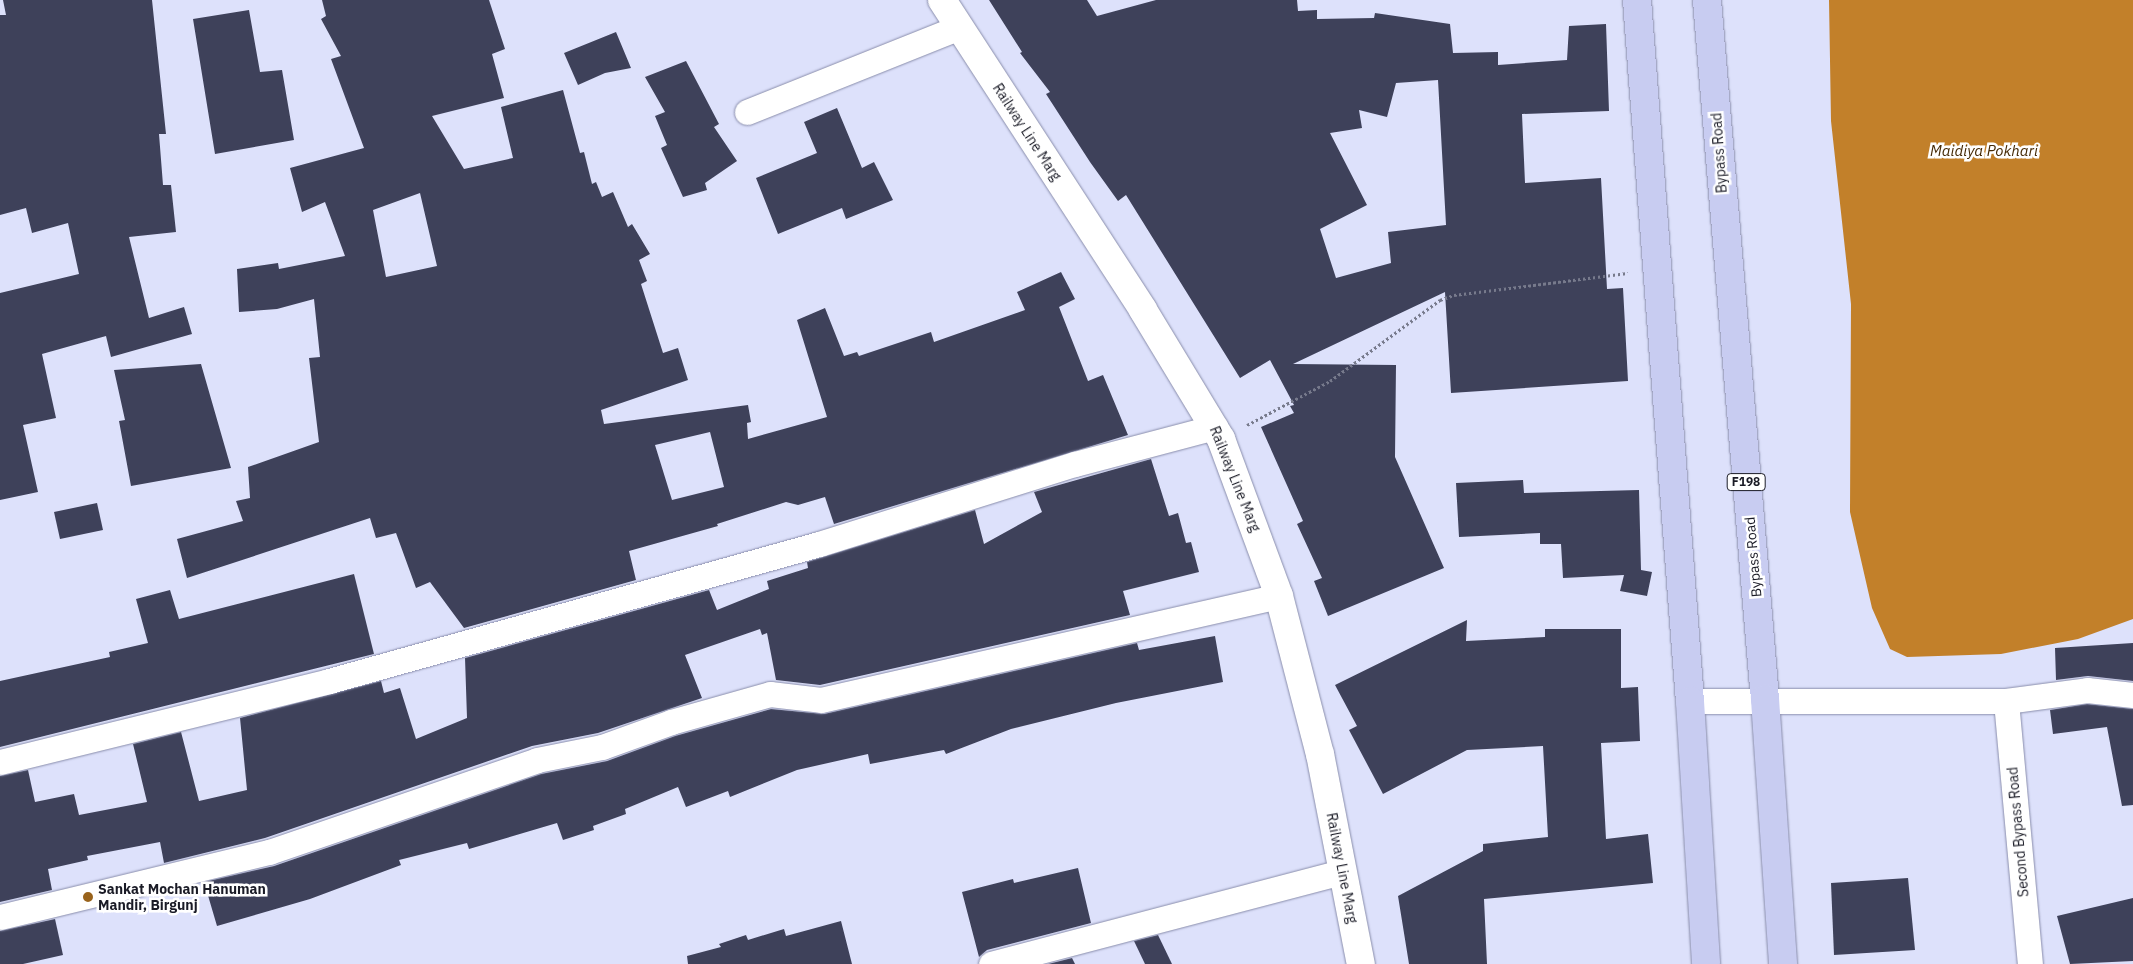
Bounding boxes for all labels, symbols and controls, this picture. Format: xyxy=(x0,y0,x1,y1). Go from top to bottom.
street label: Railway Line Marg xyxy=(989,80,1065,184)
street label: Bypass Road xyxy=(1708,112,1730,194)
water label: Maidiya Pokhari xyxy=(1930,142,2038,160)
street label: Railway Line Marg xyxy=(1206,424,1264,534)
road number: F198 xyxy=(1726,472,1766,492)
street label: Bypass Road xyxy=(1741,516,1765,598)
street label: Second Bypass Road xyxy=(2004,766,2032,898)
street label: Railway Line Marg xyxy=(1323,811,1361,925)
place label: Sankat Mochan Hanuman Mandir, Birgunj xyxy=(98,881,266,914)
marker: Sankat Mochan Hanuman Mandir, Birgunj xyxy=(82,891,94,903)

